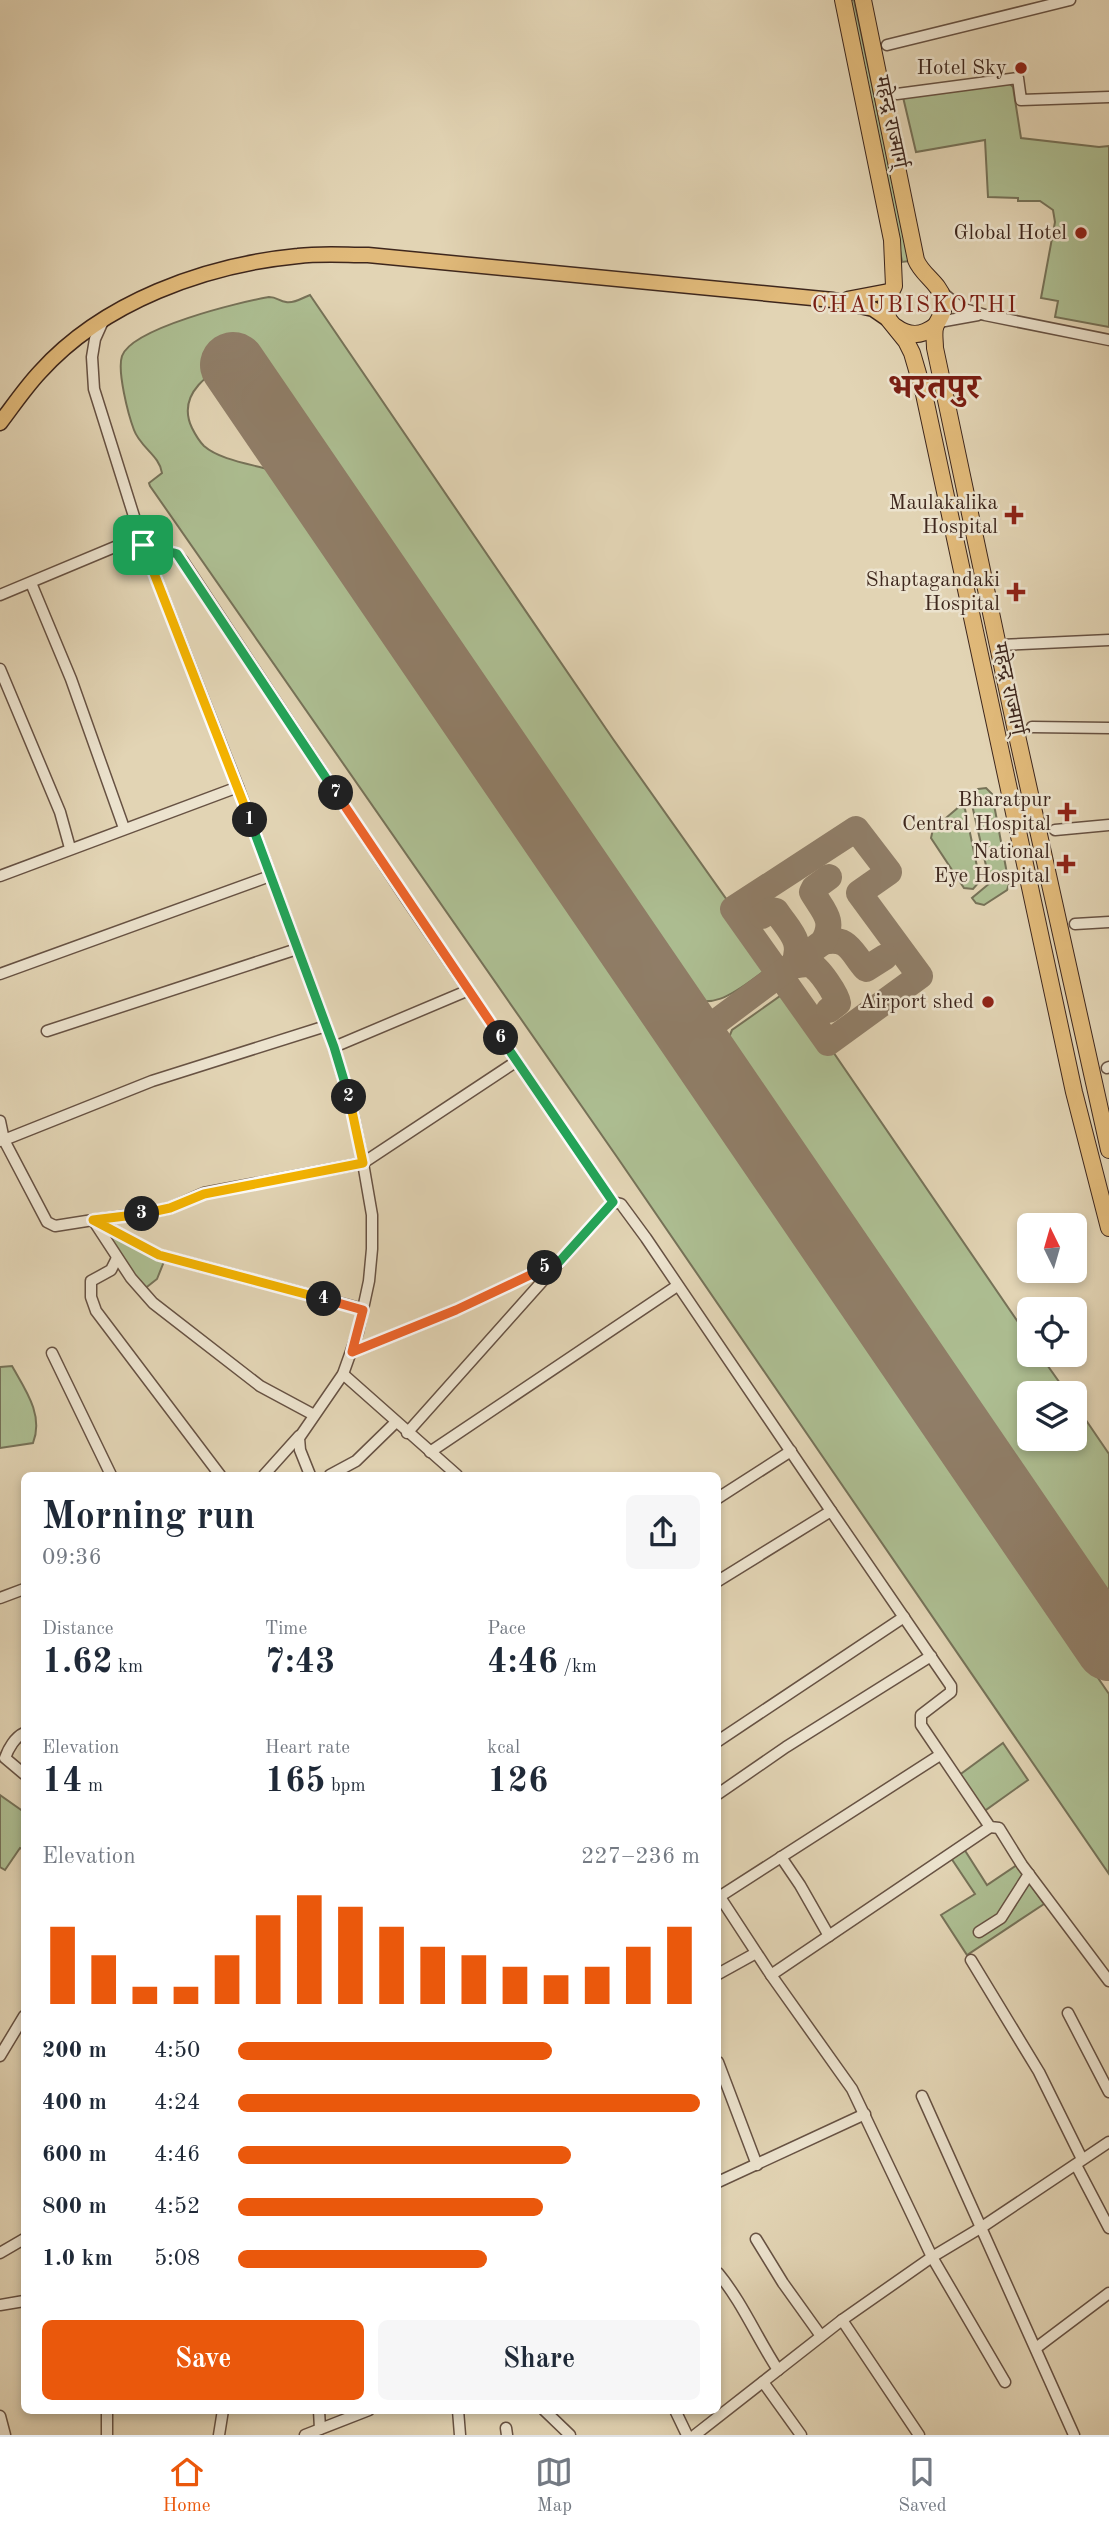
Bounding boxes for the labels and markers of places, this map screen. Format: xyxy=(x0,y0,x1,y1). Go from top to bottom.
place label: Hotel Sky xyxy=(916,58,1007,79)
marker: Hotel Sky xyxy=(1013,60,1029,76)
place label: Global Hotel xyxy=(953,223,1067,244)
marker: Global Hotel xyxy=(1073,225,1089,241)
place label: Maulakalika Hospital xyxy=(889,493,998,538)
marker: Maulakalika Hospital xyxy=(1004,505,1024,525)
pin xyxy=(113,515,173,575)
place label: Shaptagandaki Hospital xyxy=(866,570,1000,615)
marker: Shaptagandaki Hospital xyxy=(1006,582,1026,602)
pin: 7 xyxy=(318,776,354,810)
place label: Bharatpur Central Hospital xyxy=(902,790,1051,835)
pin: 1 xyxy=(232,802,268,838)
marker: Bharatpur Central Hospital xyxy=(1057,802,1077,822)
place label: National Eye Hospital xyxy=(934,842,1050,887)
marker: National Eye Hospital xyxy=(1056,854,1076,874)
place label: Airport shed xyxy=(859,992,974,1013)
marker: Airport shed xyxy=(980,994,996,1010)
pin: 6 xyxy=(484,1020,518,1056)
pin: 2 xyxy=(332,1080,366,1114)
pin: 3 xyxy=(124,1196,160,1232)
pin: 5 xyxy=(528,1250,562,1286)
pin: 4 xyxy=(306,1282,342,1316)

